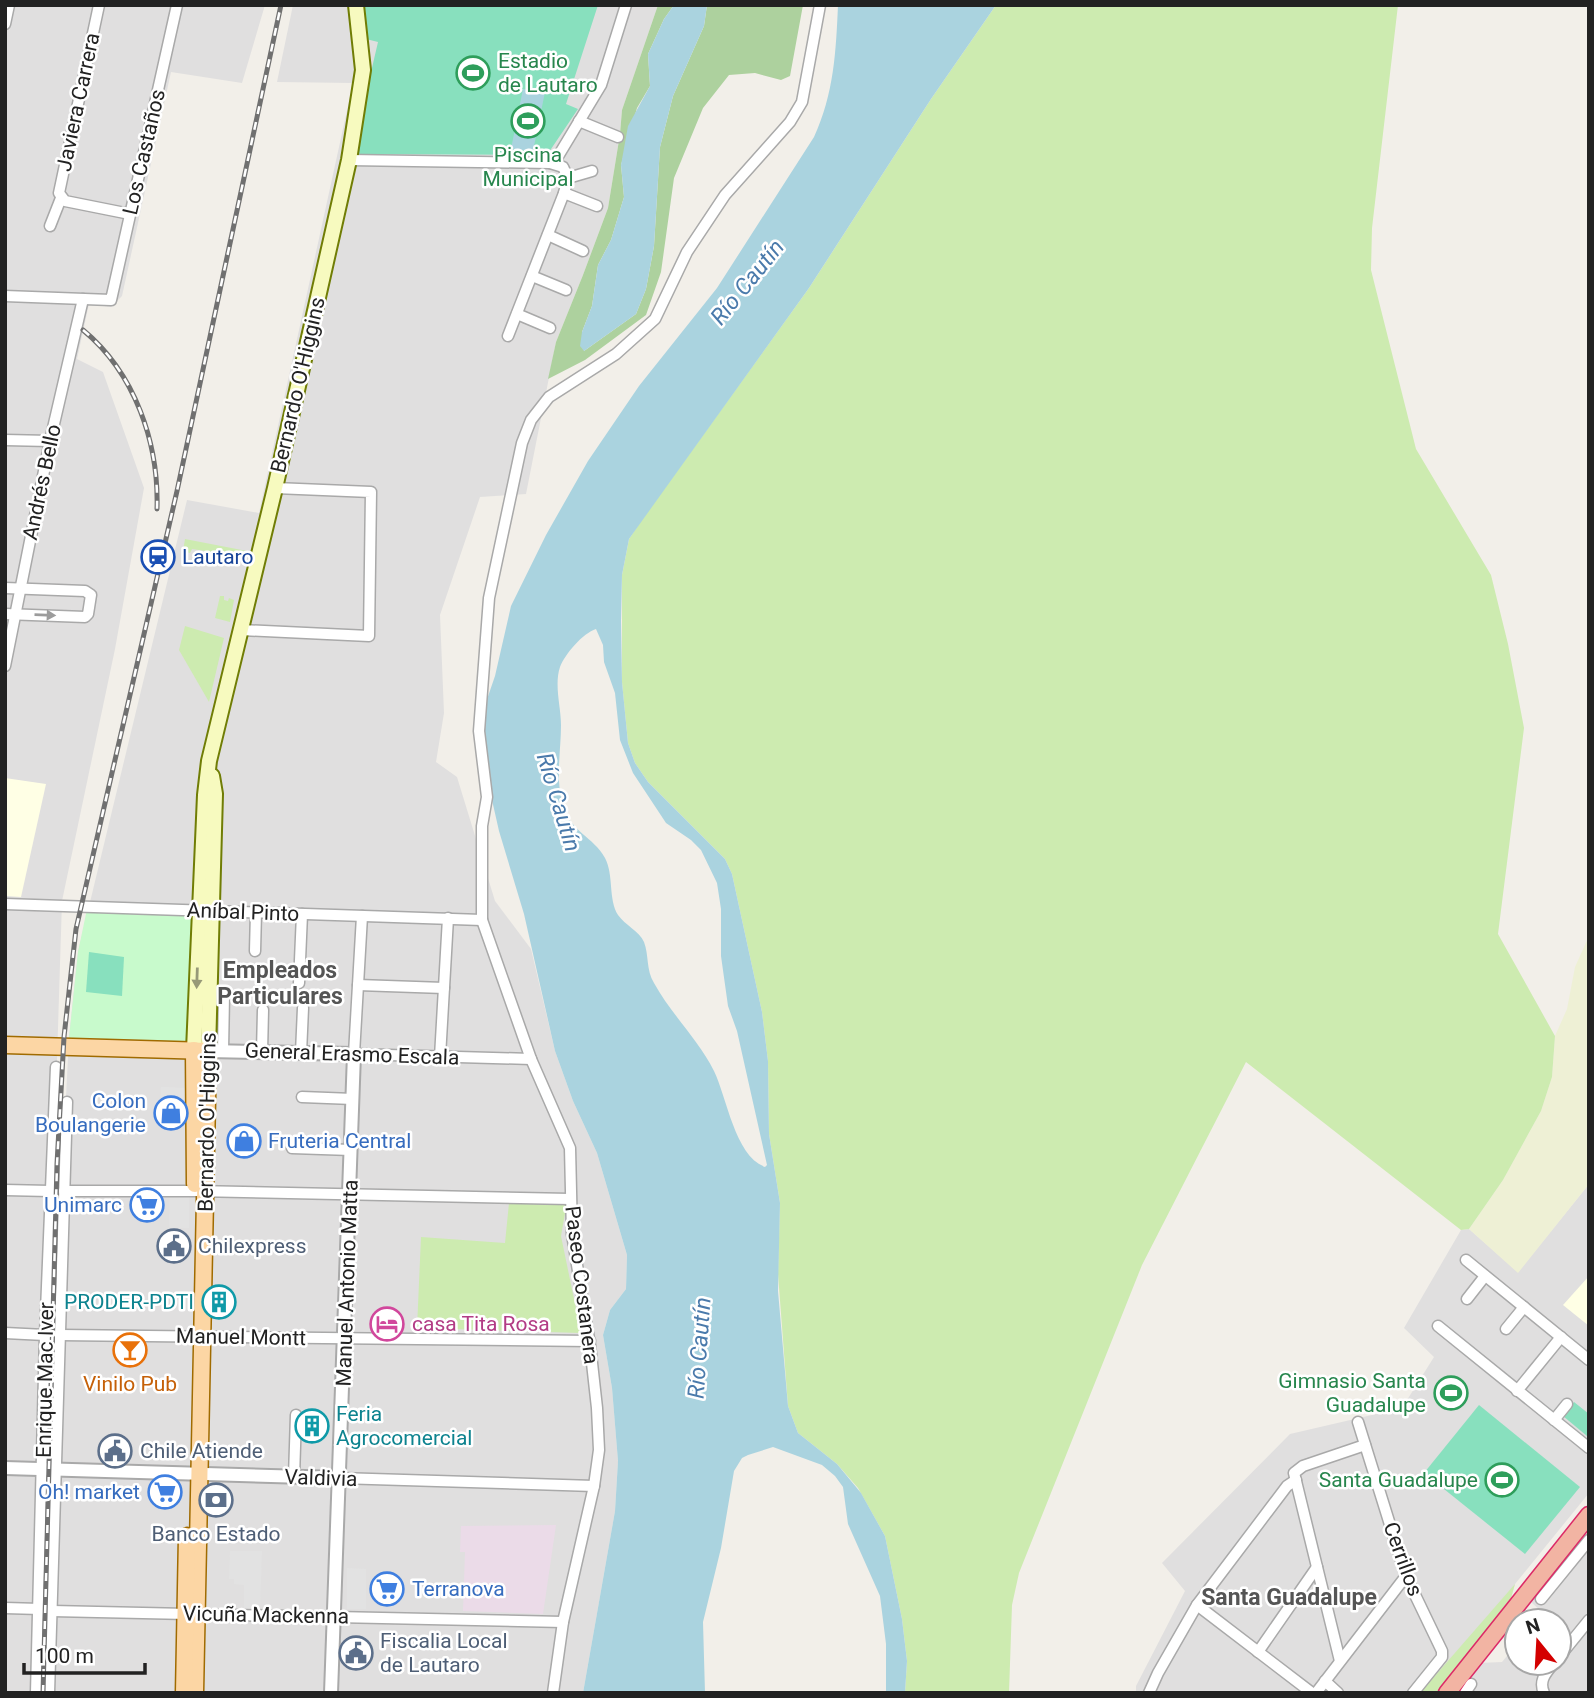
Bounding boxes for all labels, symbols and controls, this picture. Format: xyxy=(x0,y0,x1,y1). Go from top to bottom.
street label: Javiera Carrera xyxy=(52,31,104,173)
place label: Estadio de Lautaro xyxy=(498,49,598,97)
sports icon: Estadio de Lautaro xyxy=(454,54,492,92)
street label: Los Castaños xyxy=(118,87,170,217)
sports icon: Piscina Municipal xyxy=(509,102,547,140)
place label: Piscina Municipal xyxy=(482,143,574,191)
water label: Río Cautín xyxy=(705,234,790,330)
street label: Bernardo O'Higgins xyxy=(266,295,330,475)
street label: Andrés Bello xyxy=(18,422,66,542)
station icon: Lautaro xyxy=(139,538,177,576)
place label: Lautaro xyxy=(182,545,254,569)
one-way arrow xyxy=(34,610,56,621)
water label: Río Cautín xyxy=(531,750,586,855)
street label: Aníbal Pinto xyxy=(186,898,300,926)
district label: Empleados Particulares xyxy=(217,957,343,1010)
one-way arrow xyxy=(191,968,203,990)
street label: Bernardo O'Higgins xyxy=(193,1032,221,1212)
street label: General Erasmo Escala xyxy=(244,1038,460,1070)
place label: Colon Boulangerie xyxy=(35,1089,146,1137)
shop icon: Colon Boulangerie xyxy=(152,1094,190,1132)
shop icon: Fruteria Central xyxy=(225,1122,263,1160)
place label: Fruteria Central xyxy=(268,1129,411,1153)
street label: Manuel Antonio Matta xyxy=(331,1179,363,1387)
supermarket icon: Unimarc xyxy=(128,1186,166,1224)
place label: Unimarc xyxy=(44,1193,122,1217)
street label: Paseo Costanera xyxy=(560,1204,604,1366)
public building icon: Chilexpress xyxy=(155,1227,193,1265)
place label: Chilexpress xyxy=(198,1234,307,1258)
building icon: PRODER-PDTI xyxy=(200,1283,238,1321)
place label: PRODER-PDTI xyxy=(64,1290,194,1314)
water label: Río Cautín xyxy=(682,1296,717,1400)
street label: Enrique Mac Iver xyxy=(32,1302,58,1458)
hotel icon: casa Tita Rosa xyxy=(368,1305,406,1343)
place label: casa Tita Rosa xyxy=(412,1312,550,1336)
street label: Manuel Montt xyxy=(176,1324,306,1350)
bar icon: Vinilo Pub xyxy=(111,1331,149,1369)
place label: Gimnasio Santa Guadalupe xyxy=(1278,1369,1426,1417)
place label: Vinilo Pub xyxy=(83,1372,177,1396)
sports icon: Gimnasio Santa Guadalupe xyxy=(1432,1374,1470,1412)
place label: Feria Agrocomercial xyxy=(336,1402,472,1450)
building icon: Feria Agrocomercial xyxy=(293,1407,331,1445)
public building icon: Chile Atiende xyxy=(96,1432,134,1470)
place label: Chile Atiende xyxy=(140,1439,263,1463)
sports icon: Santa Guadalupe xyxy=(1483,1461,1521,1499)
street label: Valdivia xyxy=(284,1465,358,1491)
place label: Santa Guadalupe xyxy=(1319,1468,1478,1492)
supermarket icon: Oh! market xyxy=(146,1473,184,1511)
place label: Oh! market xyxy=(38,1480,140,1504)
bank icon: Banco Estado xyxy=(197,1481,235,1519)
street label: Cerrillos xyxy=(1379,1519,1427,1599)
place label: Banco Estado xyxy=(151,1522,281,1546)
supermarket icon: Terranova xyxy=(368,1570,406,1608)
place label: Terranova xyxy=(412,1577,505,1601)
district label: Santa Guadalupe xyxy=(1201,1584,1377,1611)
street label: Vicuña Mackenna xyxy=(183,1602,349,1628)
north arrow xyxy=(1503,1607,1573,1677)
text: N xyxy=(1523,1613,1543,1639)
place label: Fiscalia Local de Lautaro xyxy=(380,1629,508,1677)
scale bar xyxy=(24,1632,145,1676)
public building icon: Fiscalia Local de Lautaro xyxy=(337,1634,375,1672)
text: 100 m xyxy=(35,1644,94,1668)

